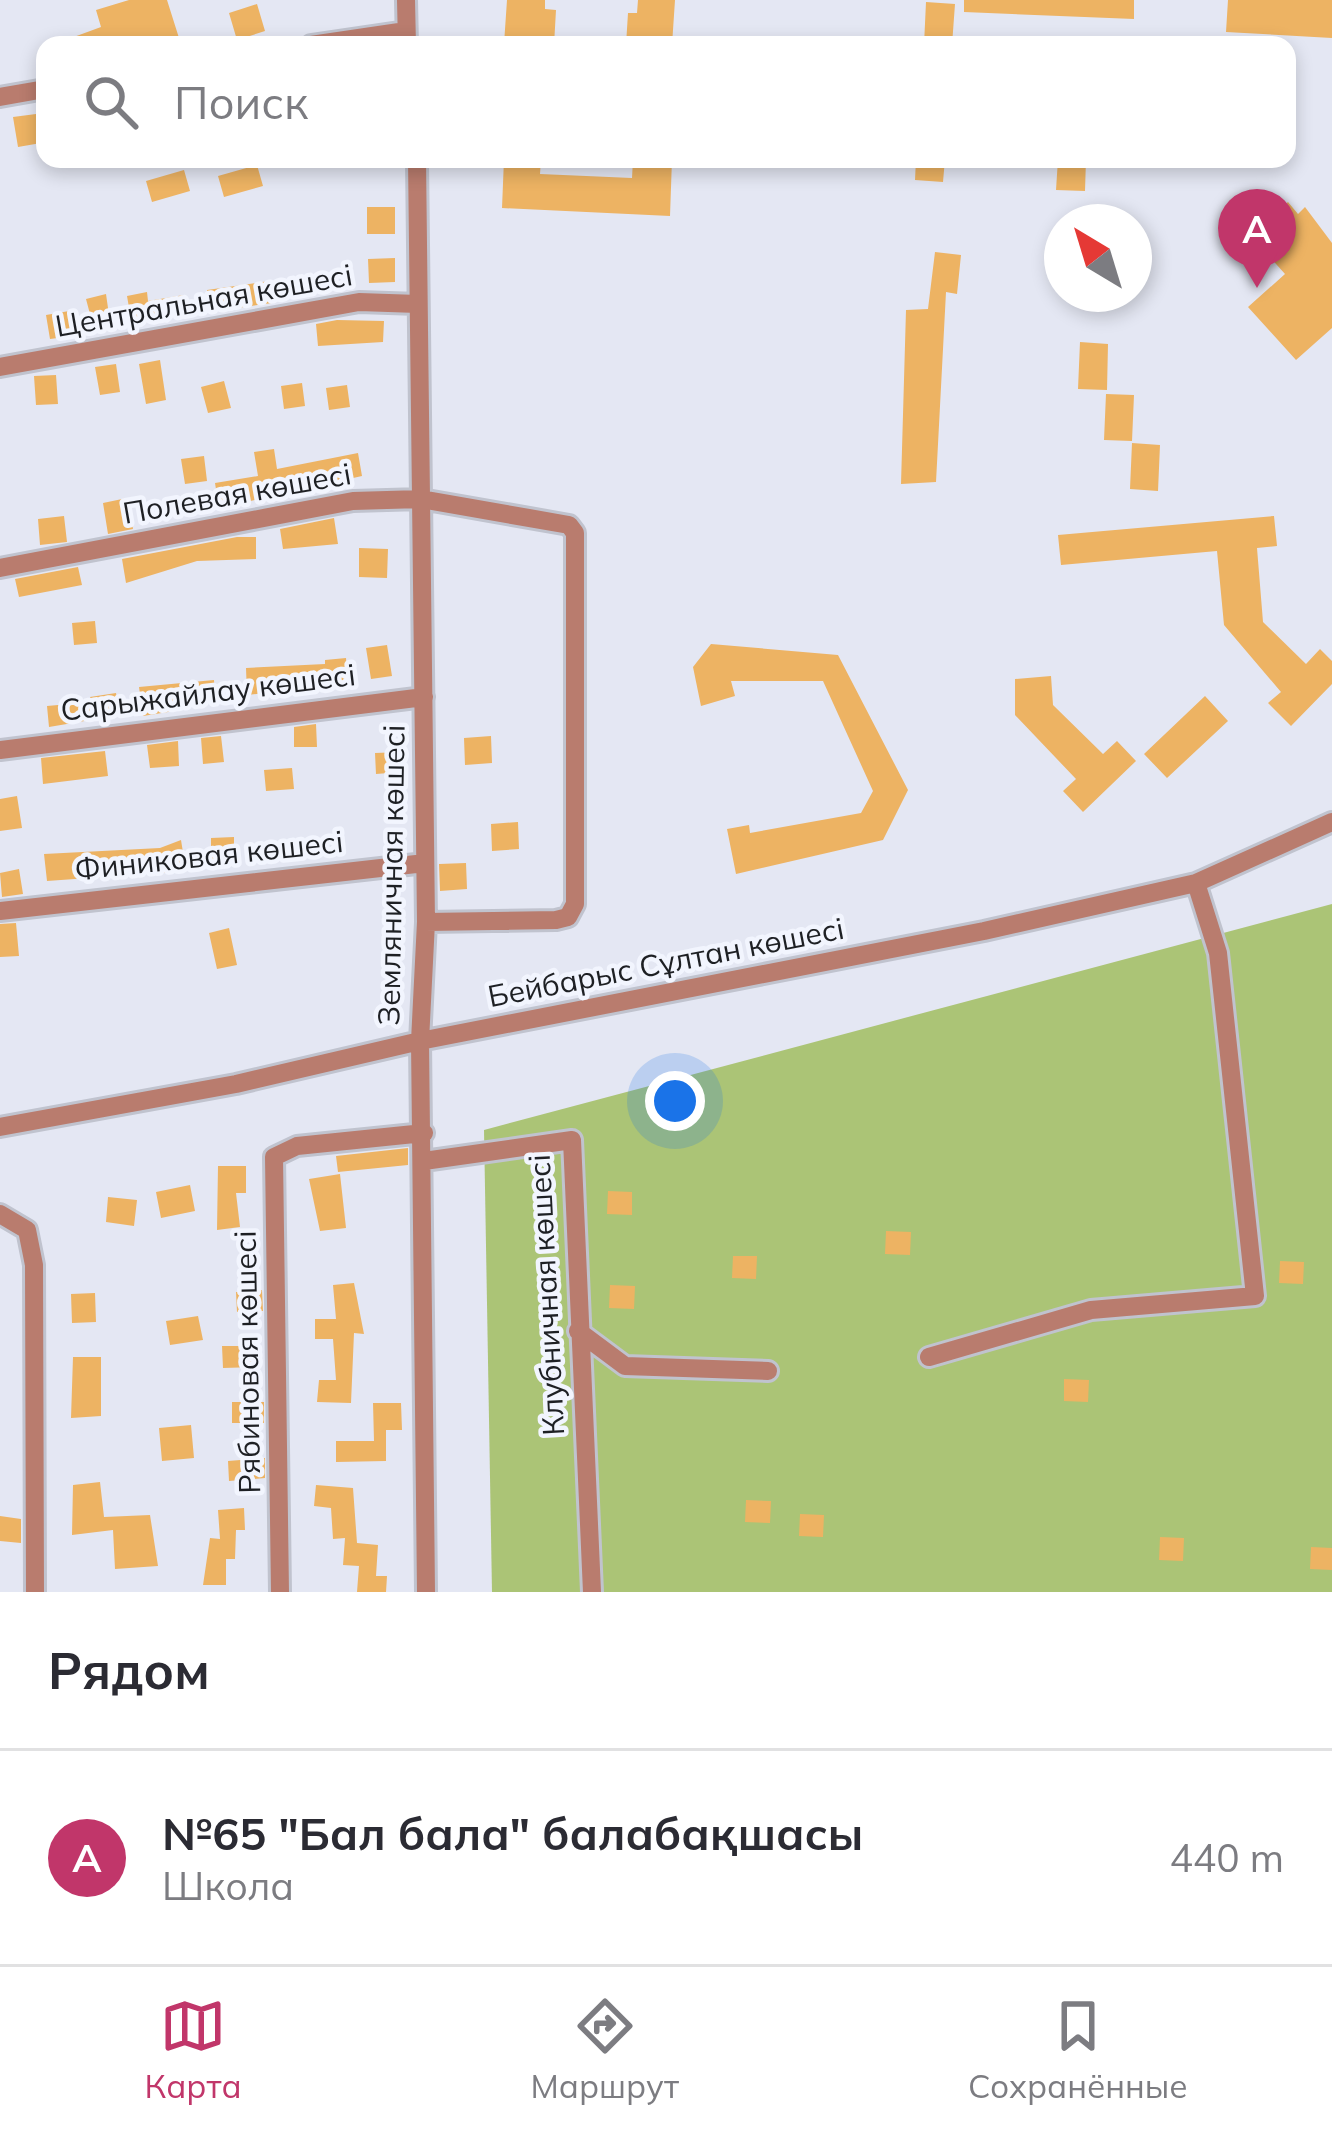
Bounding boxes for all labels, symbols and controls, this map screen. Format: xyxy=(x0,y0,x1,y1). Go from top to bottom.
search box xyxy=(36,36,1296,168)
icon: search xyxy=(78,69,144,135)
text: Поиск xyxy=(174,74,308,130)
pin: A xyxy=(1218,189,1296,288)
north arrow xyxy=(1044,204,1152,312)
street label: Центральная көшесі xyxy=(52,255,355,345)
street label: Полевая көшесі xyxy=(120,454,354,532)
street label: Сарыжайлау көшесі xyxy=(58,655,357,729)
street label: Земляничная көшесі xyxy=(369,724,413,1026)
street label: Финиковая көшесі xyxy=(73,822,345,888)
street label: Бейбарыс Сұлтан көшесі xyxy=(485,909,847,1015)
your location xyxy=(645,1071,705,1131)
street label: Клубничная көшесі xyxy=(520,1153,572,1437)
street label: Рябиновая көшесі xyxy=(226,1230,268,1494)
text: Рядом xyxy=(48,1638,210,1702)
text: №65 "Бал бала" балабақшасы xyxy=(162,1805,863,1861)
text: A xyxy=(72,1833,102,1882)
text: 440 m xyxy=(1169,1833,1284,1882)
text: Школа xyxy=(162,1861,294,1910)
tab: Карта xyxy=(144,1993,242,2106)
tab: Маршрут xyxy=(531,1993,679,2106)
tab: Сохранённые xyxy=(968,1993,1188,2106)

